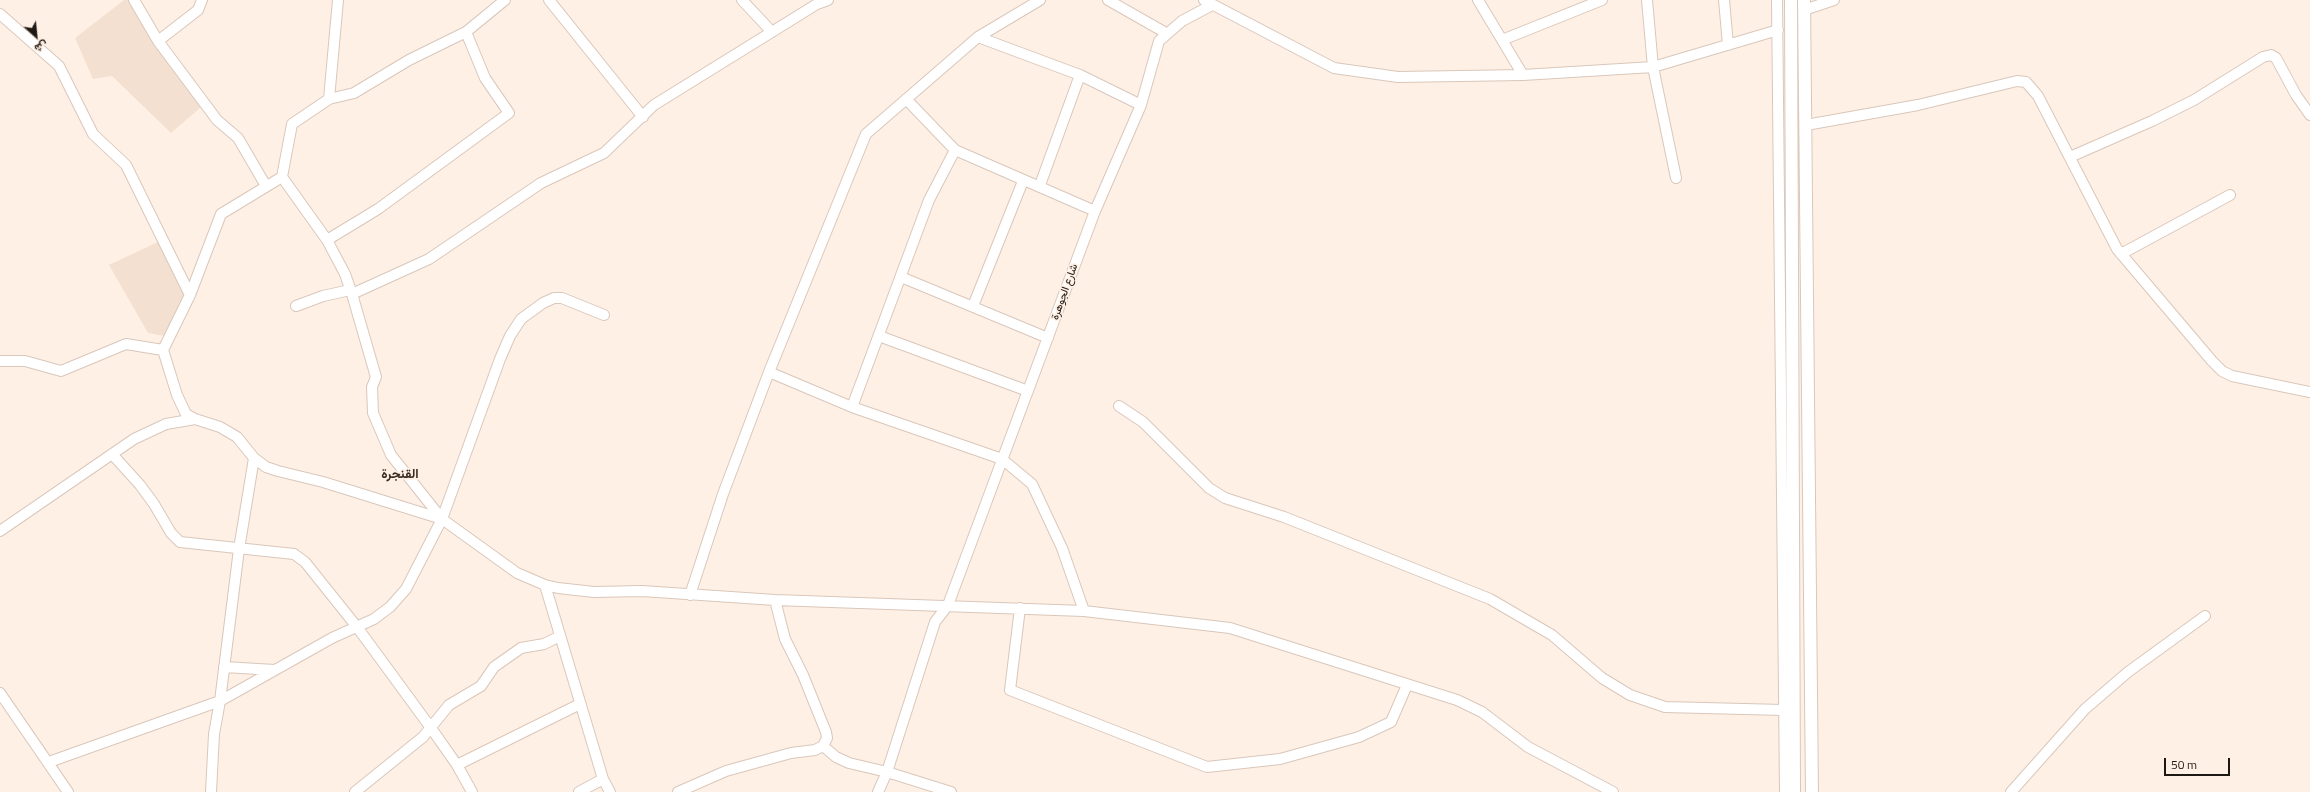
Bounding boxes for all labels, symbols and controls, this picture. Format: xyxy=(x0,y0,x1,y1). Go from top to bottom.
north arrow xyxy=(16,16,56,56)
text: ش xyxy=(32,37,51,57)
street label: شارع الجوهرة xyxy=(1049,262,1081,322)
district label: القنجرة xyxy=(381,467,419,483)
scale bar xyxy=(2166,750,2232,776)
text: 50 m xyxy=(2171,755,2197,774)

